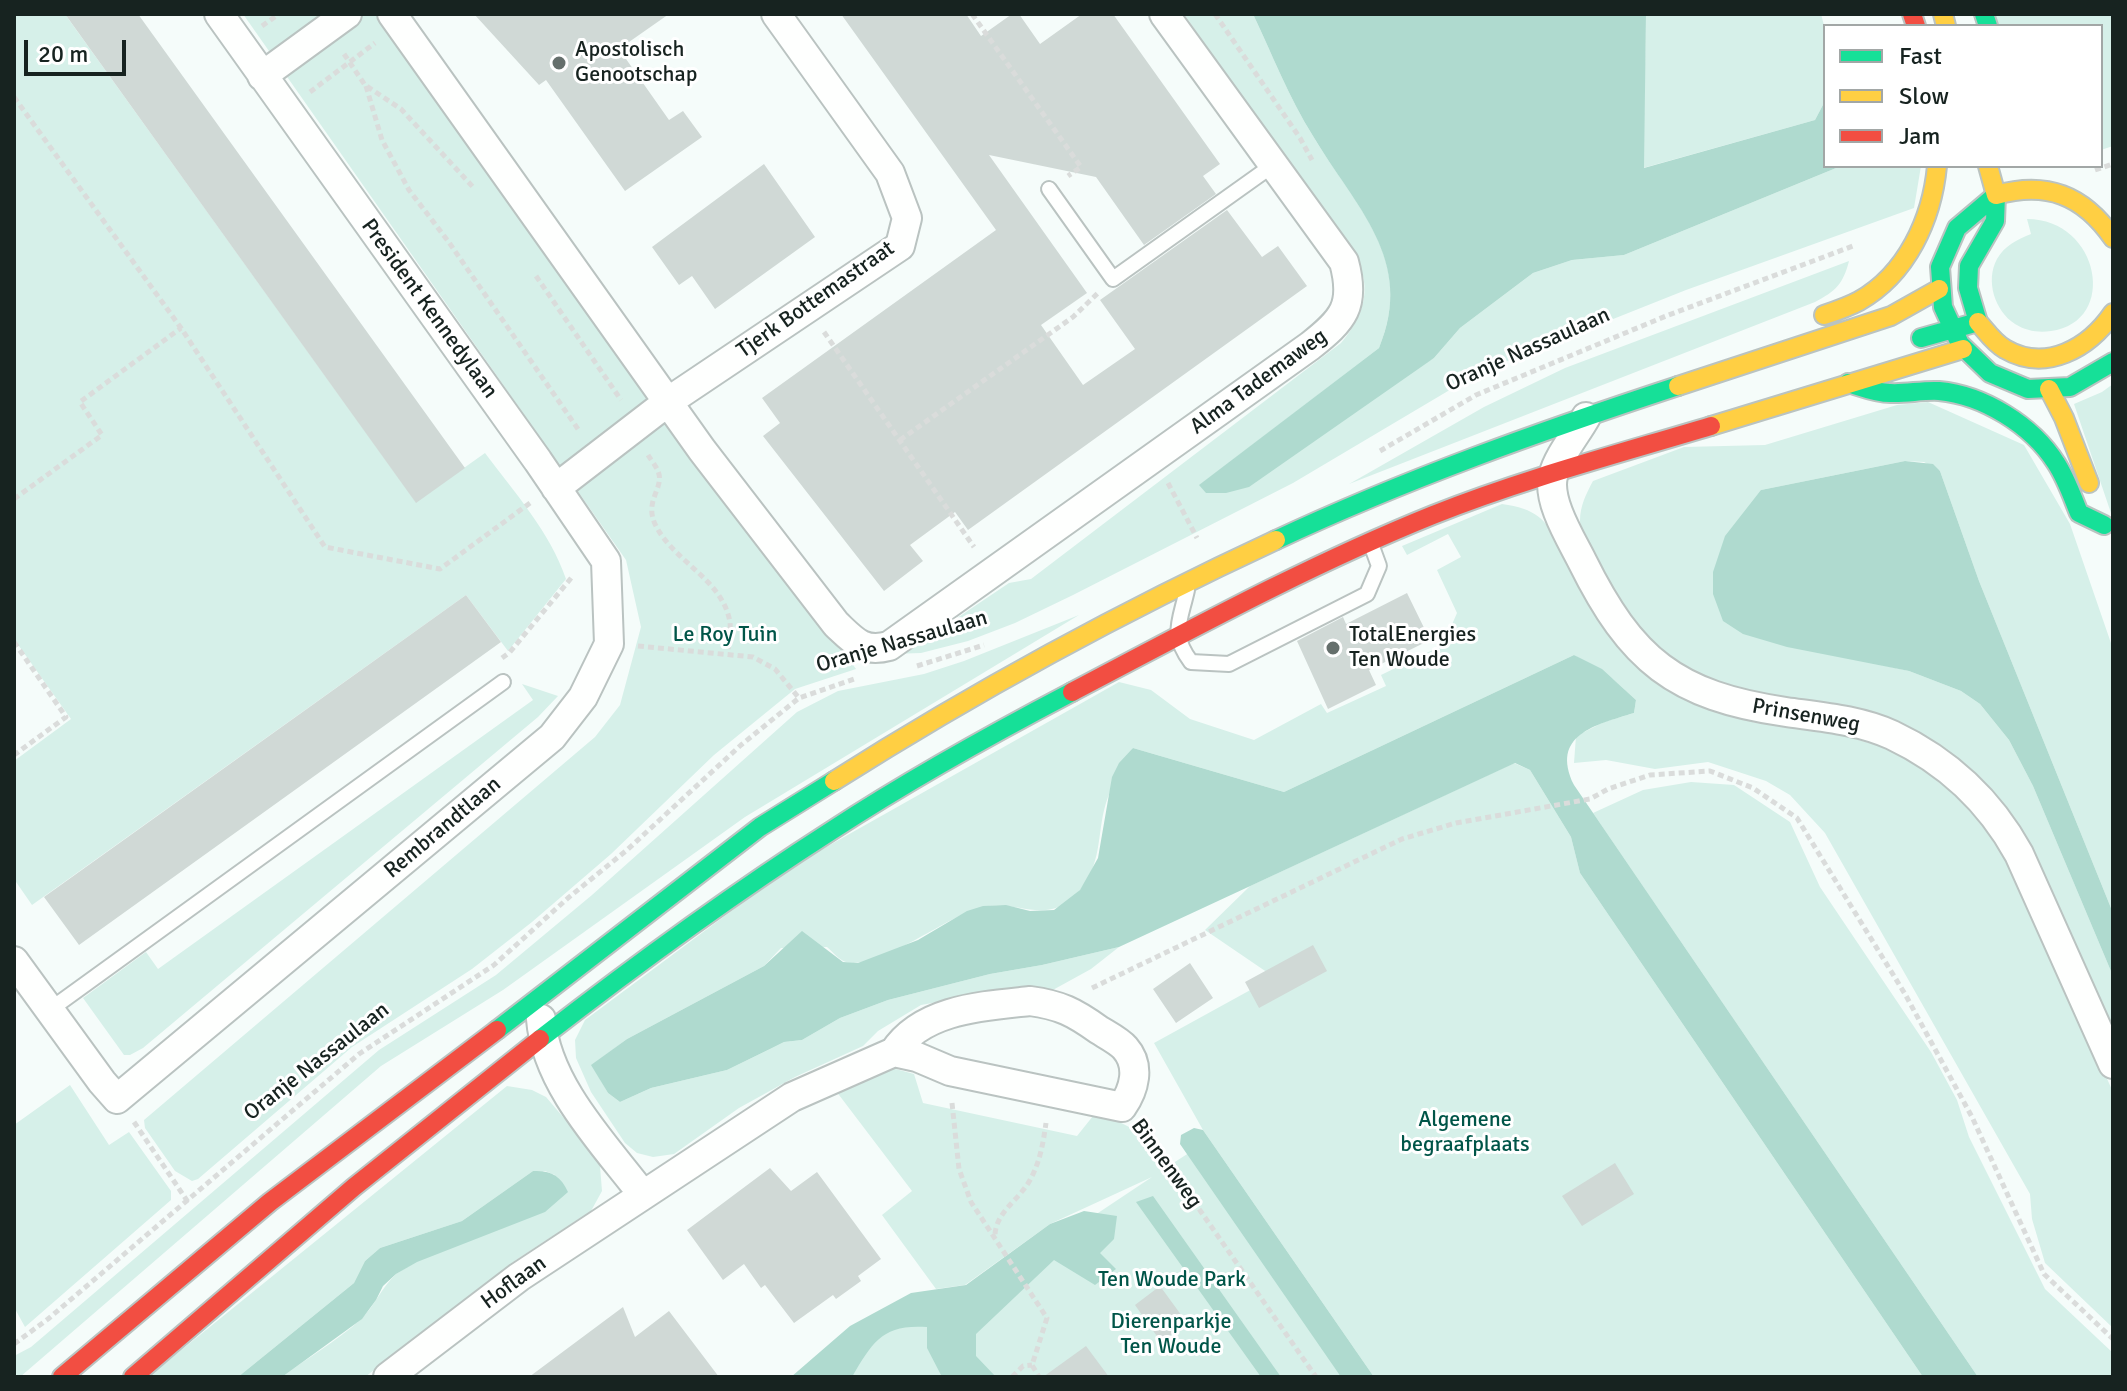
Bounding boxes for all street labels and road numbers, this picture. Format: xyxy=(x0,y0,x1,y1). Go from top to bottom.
street label: President Kennedylaan xyxy=(355,214,503,404)
street label: Tjerk Bottemastraat xyxy=(732,236,900,364)
street label: Oranje Nassaulaan xyxy=(1442,302,1614,398)
street label: Alma Tademaweg xyxy=(1185,323,1333,441)
street label: Oranje Nassaulaan xyxy=(813,605,991,679)
street label: Prinsenweg xyxy=(1750,694,1862,738)
street label: Rembrandtlaan xyxy=(379,772,507,884)
street label: Oranje Nassaulaan xyxy=(239,997,395,1127)
street label: Binnenweg xyxy=(1125,1114,1207,1214)
street label: Hoflaan xyxy=(476,1251,552,1315)

